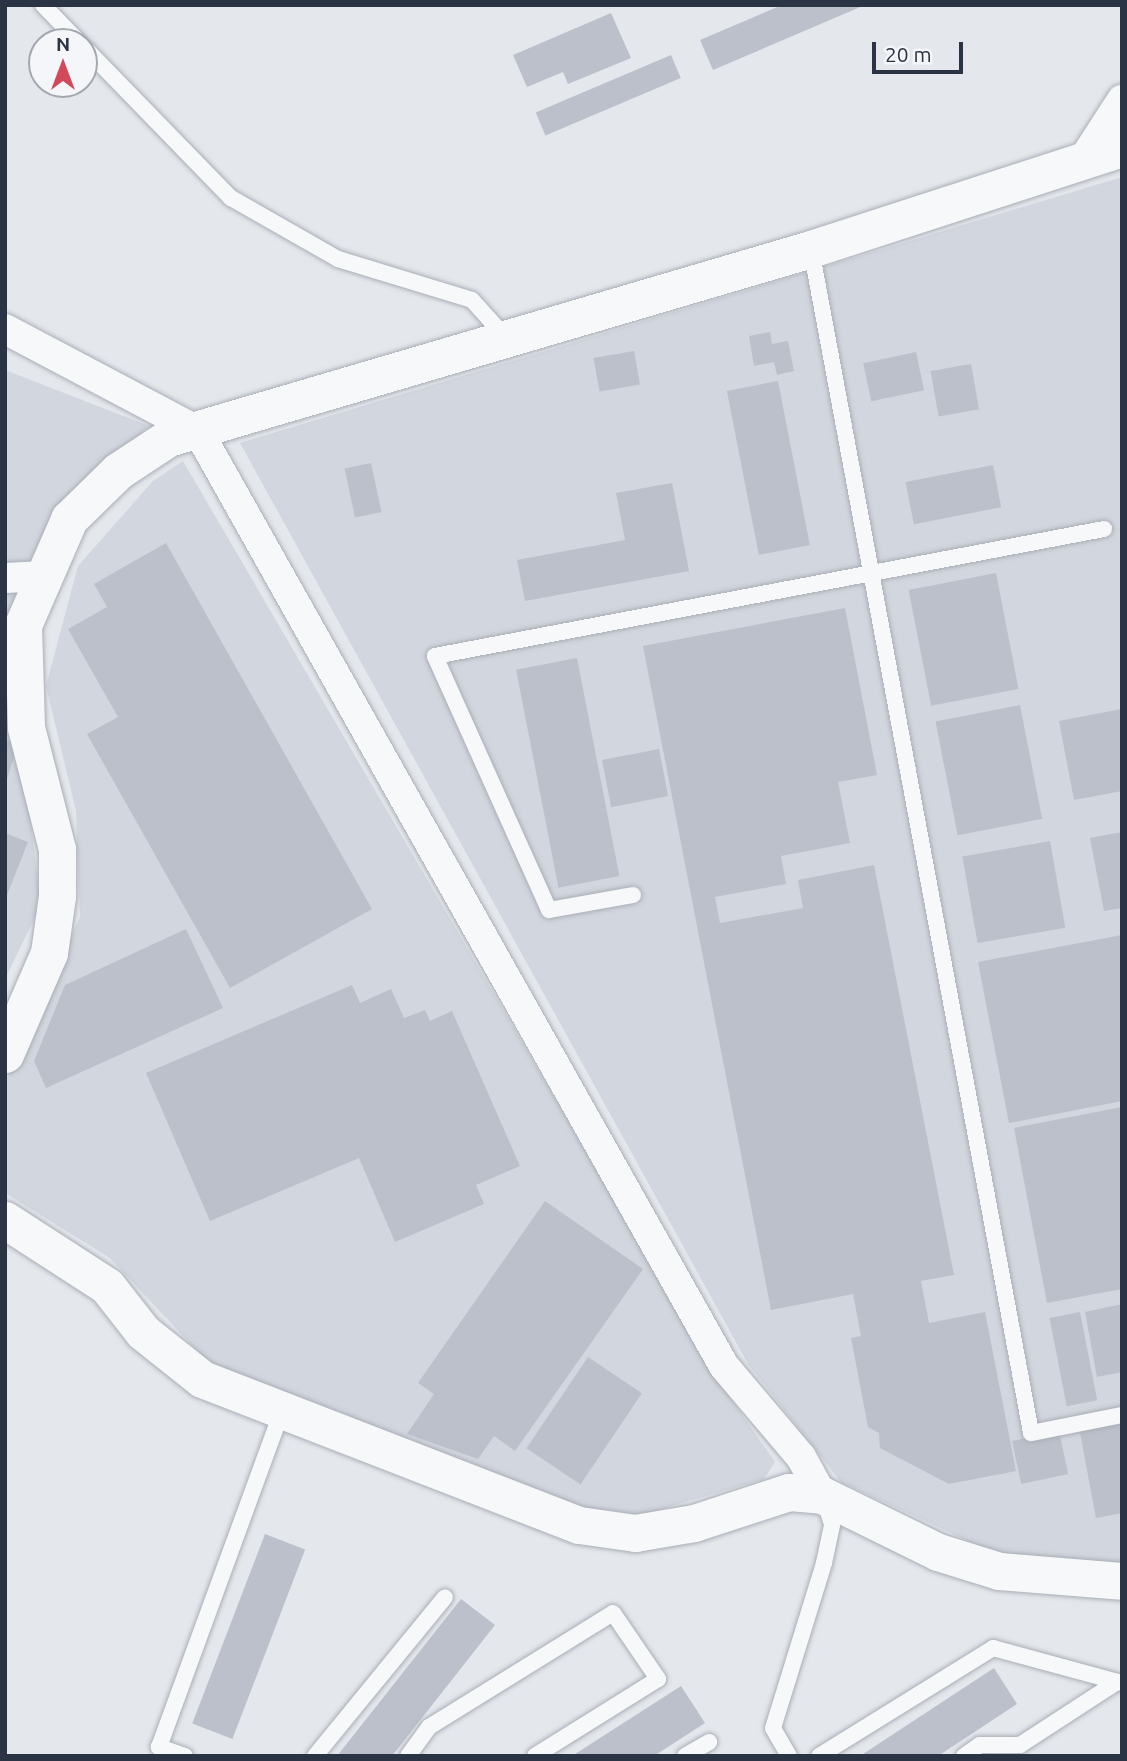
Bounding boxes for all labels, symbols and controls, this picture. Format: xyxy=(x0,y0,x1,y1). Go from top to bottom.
north arrow xyxy=(28,28,98,98)
scale bar xyxy=(875,28,966,72)
text: N xyxy=(56,33,70,55)
text: 20 m xyxy=(885,42,932,66)

